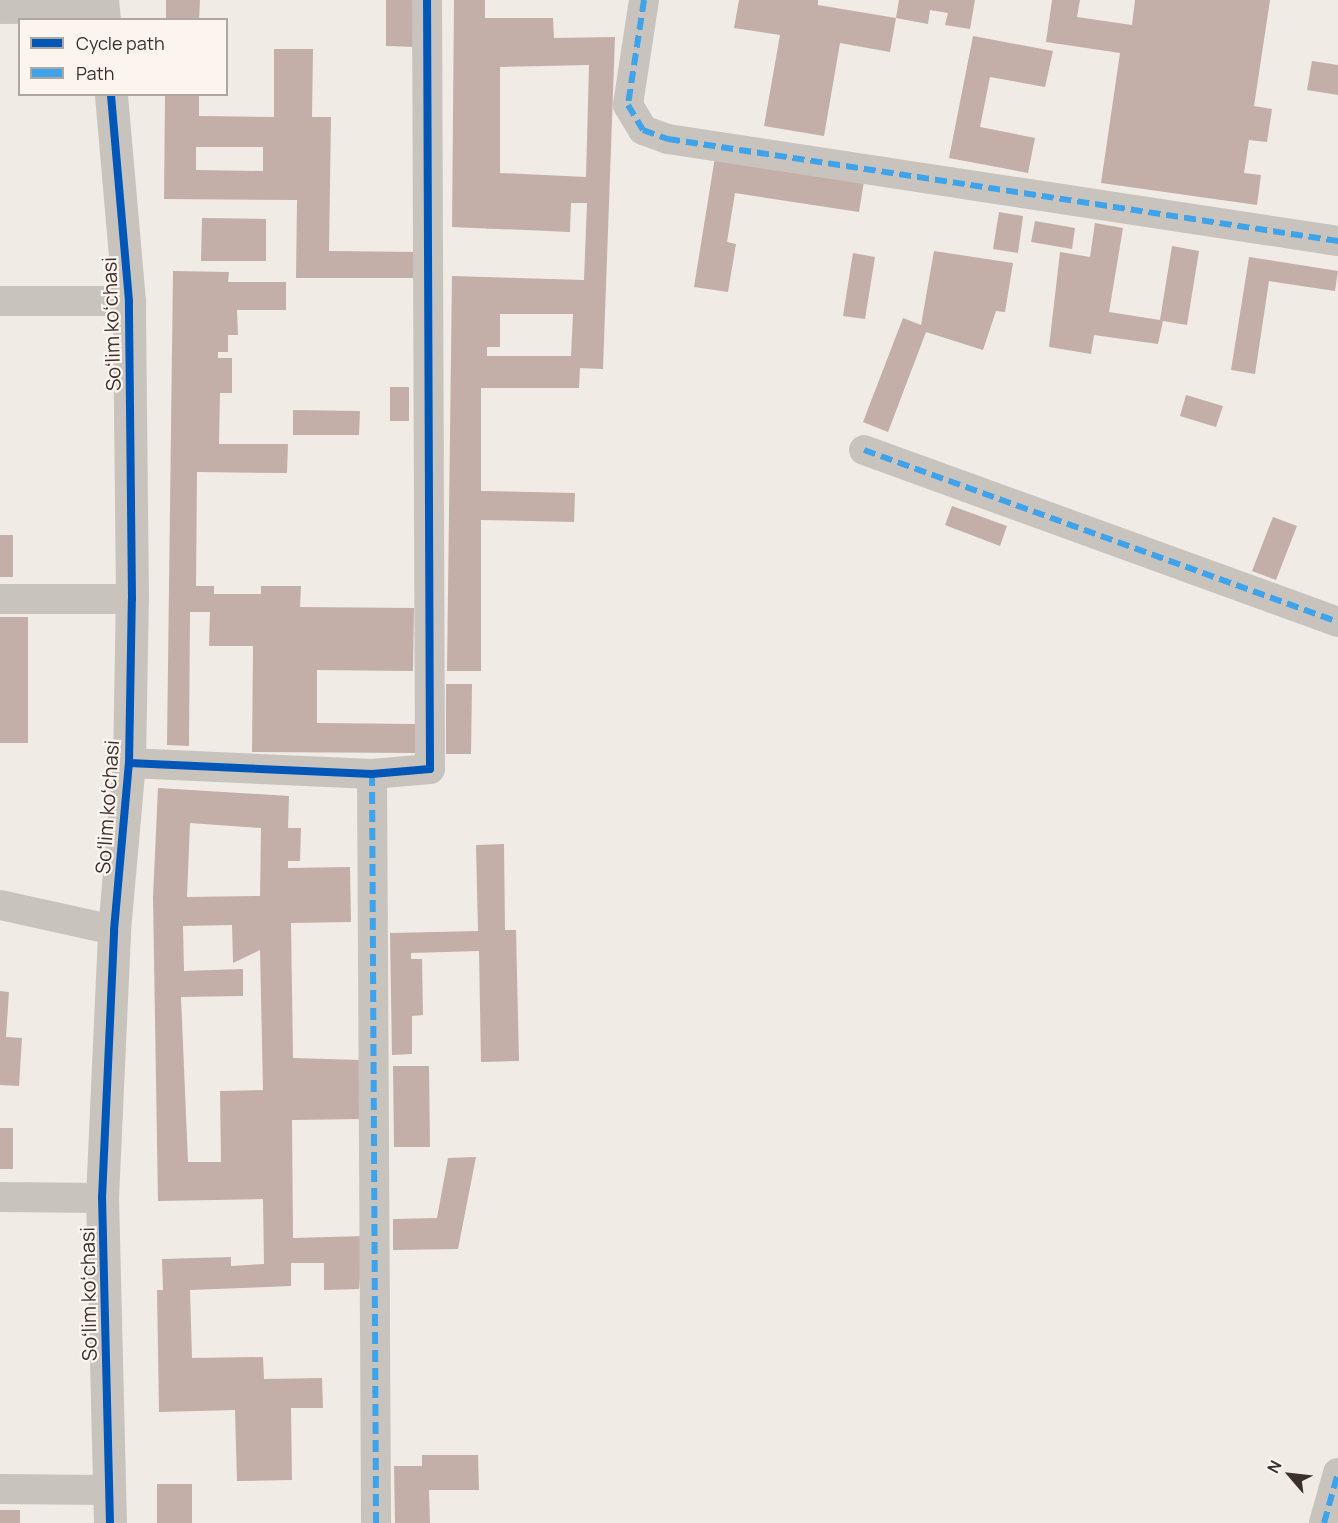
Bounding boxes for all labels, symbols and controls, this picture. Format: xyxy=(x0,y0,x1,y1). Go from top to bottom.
legend xyxy=(18,18,228,96)
text: Cycle path xyxy=(76,31,165,55)
text: Path xyxy=(76,61,114,85)
street label: Soʻlim koʻchasi xyxy=(97,257,125,391)
street label: Soʻlim koʻchasi xyxy=(90,739,124,875)
street label: Soʻlim koʻchasi xyxy=(75,1227,101,1361)
north arrow xyxy=(1260,1445,1320,1505)
text: N xyxy=(1262,1456,1287,1477)

